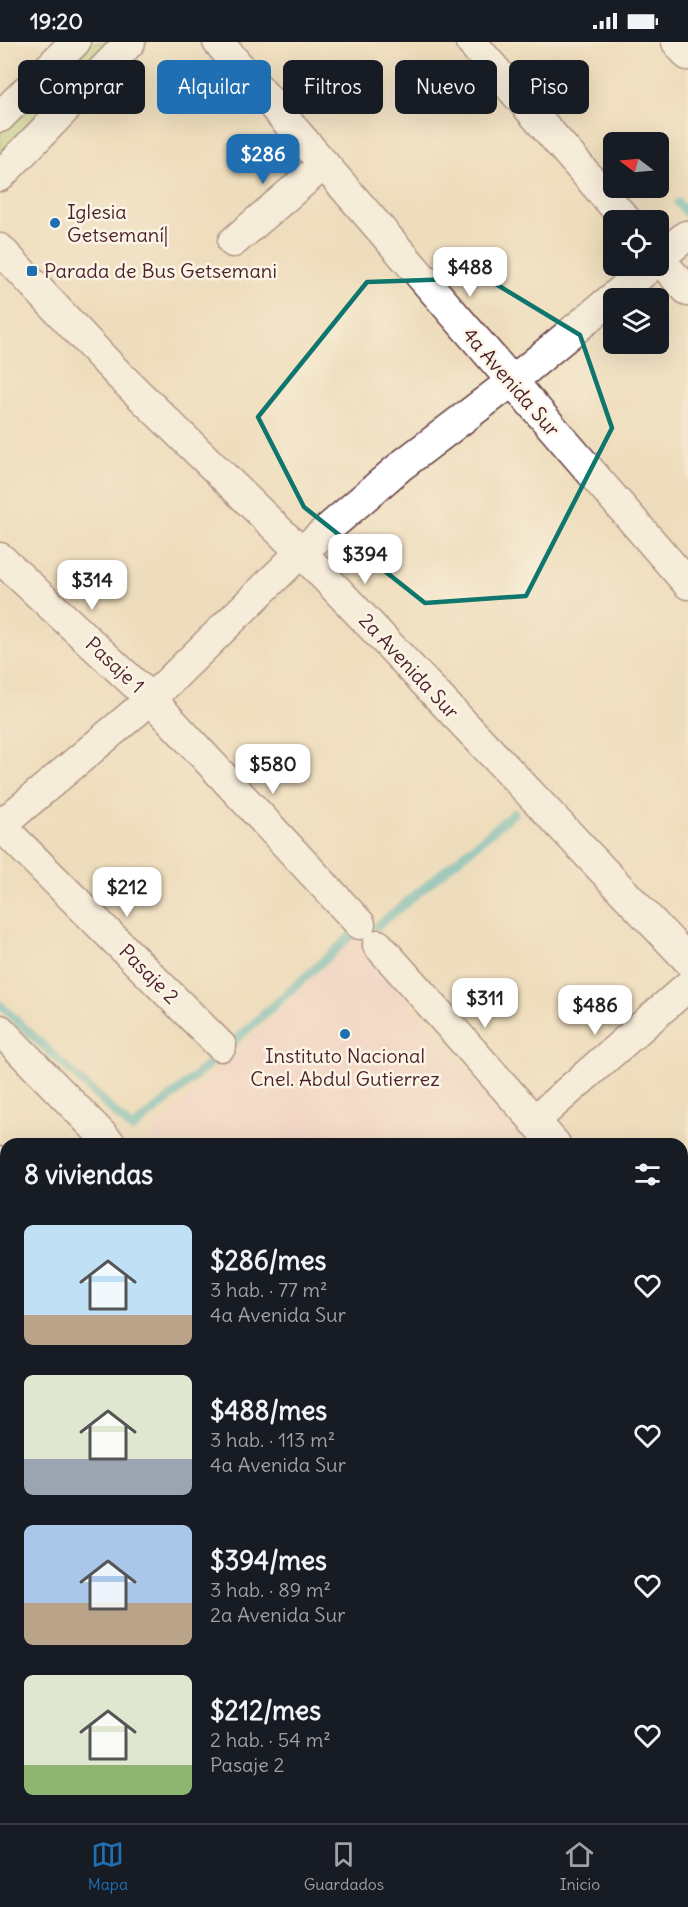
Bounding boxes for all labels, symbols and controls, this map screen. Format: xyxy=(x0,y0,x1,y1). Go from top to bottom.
text: 19:20 xyxy=(30,7,83,35)
chip: Comprar xyxy=(18,60,145,114)
chip: Alquilar xyxy=(157,60,271,114)
chip: Filtros xyxy=(283,60,383,114)
chip: Nuevo xyxy=(395,60,497,114)
chip: Piso xyxy=(509,60,589,114)
north arrow xyxy=(603,132,669,198)
map controls xyxy=(603,132,669,354)
pin: $286 xyxy=(227,134,299,185)
text: $286 xyxy=(240,141,286,166)
place label: Iglesia Getsemaní| xyxy=(67,199,168,247)
button: locate xyxy=(603,210,669,276)
marker: Iglesia Getsemaní| xyxy=(48,216,62,230)
pin: $488 xyxy=(434,247,506,298)
text: $488 xyxy=(447,254,493,279)
place label: Parada de Bus Getsemani xyxy=(44,258,277,283)
marker: Parada de Bus Getsemani xyxy=(25,264,39,278)
button: layers xyxy=(603,288,669,354)
street label: 4a Avenida Sur xyxy=(457,322,565,441)
pin: $394 xyxy=(329,534,401,585)
text: $394 xyxy=(342,541,388,566)
pin: $314 xyxy=(56,560,128,611)
text: $314 xyxy=(71,567,113,592)
street label: 2a Avenida Sur xyxy=(354,608,465,724)
street label: Pasaje 1 xyxy=(81,631,150,698)
pin: $580 xyxy=(237,744,309,795)
text: $580 xyxy=(249,751,297,776)
pin: $212 xyxy=(91,867,163,918)
text: $212 xyxy=(107,874,147,899)
street label: Pasaje 2 xyxy=(114,938,185,1009)
pin: $311 xyxy=(449,978,521,1029)
text: $311 xyxy=(466,985,504,1010)
pin: $486 xyxy=(559,985,631,1036)
text: $486 xyxy=(572,992,618,1017)
marker: Instituto Nacional Cnel. Abdul Gutierrez xyxy=(338,1027,352,1041)
place label: Instituto Nacional Cnel. Abdul Gutierrez xyxy=(250,1043,440,1091)
text: 8 viviendas xyxy=(24,1158,153,1191)
icon: filters xyxy=(631,1158,664,1191)
text: $286/mes xyxy=(210,1244,326,1277)
icon: home xyxy=(72,1249,144,1321)
icon: heart xyxy=(631,1269,664,1302)
text: 3 hab. · 77 m² xyxy=(210,1277,328,1302)
text: 4a Avenida Sur xyxy=(210,1302,346,1327)
text: $488/mes xyxy=(210,1394,327,1427)
icon: home xyxy=(72,1399,144,1471)
icon: heart xyxy=(631,1419,664,1452)
text: 3 hab. · 113 m² xyxy=(210,1427,335,1452)
text: 4a Avenida Sur xyxy=(210,1452,346,1477)
text: $394/mes xyxy=(210,1544,327,1577)
icon: home xyxy=(72,1549,144,1621)
icon: heart xyxy=(631,1569,664,1602)
text: 3 hab. · 89 m² xyxy=(210,1577,331,1602)
text: 2a Avenida Sur xyxy=(210,1602,345,1627)
text: $212/mes xyxy=(210,1694,321,1727)
icon: home xyxy=(72,1699,144,1771)
icon: heart xyxy=(631,1719,664,1752)
text: 2 hab. · 54 m² xyxy=(210,1727,331,1752)
text: Pasaje 2 xyxy=(210,1752,284,1777)
tab: Mapa xyxy=(88,1838,128,1894)
tab: Guardados xyxy=(304,1838,384,1894)
tab: Inicio xyxy=(560,1838,600,1894)

